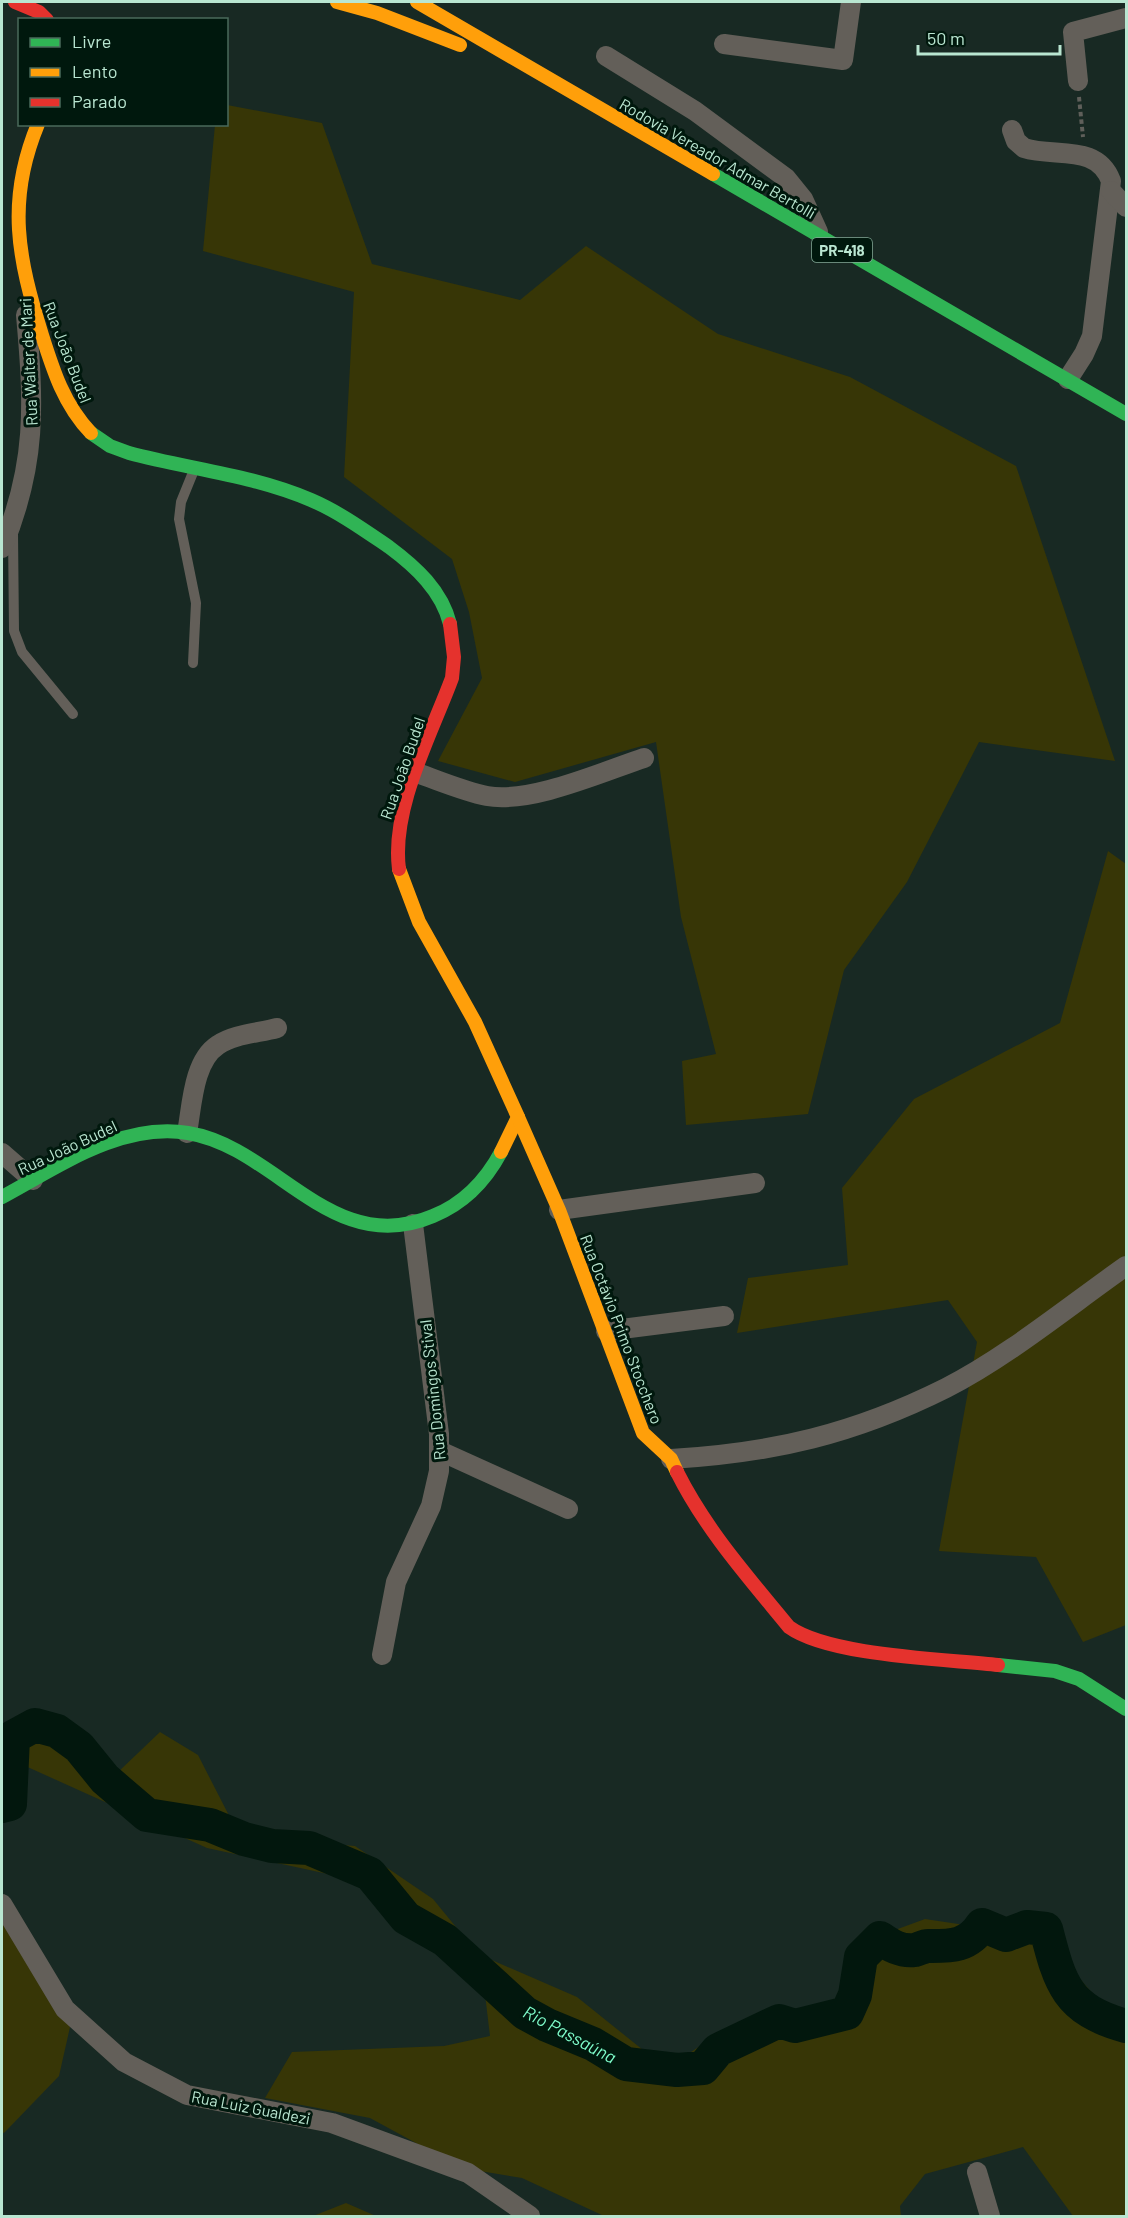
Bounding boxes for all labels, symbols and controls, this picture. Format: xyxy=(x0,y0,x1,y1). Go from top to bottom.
legend xyxy=(18,18,228,126)
scale bar xyxy=(918,18,1060,56)
text: 50 m xyxy=(927,27,965,49)
text: Livre xyxy=(72,30,111,52)
text: Lento xyxy=(72,60,118,82)
text: Parado xyxy=(72,90,127,112)
street label: Rodovia Vereador Admar Bertolli xyxy=(616,94,820,222)
road number: PR-418 xyxy=(812,238,872,262)
street label: Rua Walter de Mari xyxy=(15,298,41,426)
street label: Rua João Budel xyxy=(40,299,96,405)
street label: Rua João Budel xyxy=(376,714,428,822)
street label: Rua João Budel xyxy=(14,1116,120,1178)
street label: Rua Octávio Primo Stocchero xyxy=(577,1231,667,1427)
street label: Rua Domingos Stival xyxy=(415,1319,449,1461)
water label: Rio Passaúna xyxy=(520,2000,620,2068)
street label: Rua Luiz Gualdezi xyxy=(190,2086,312,2128)

